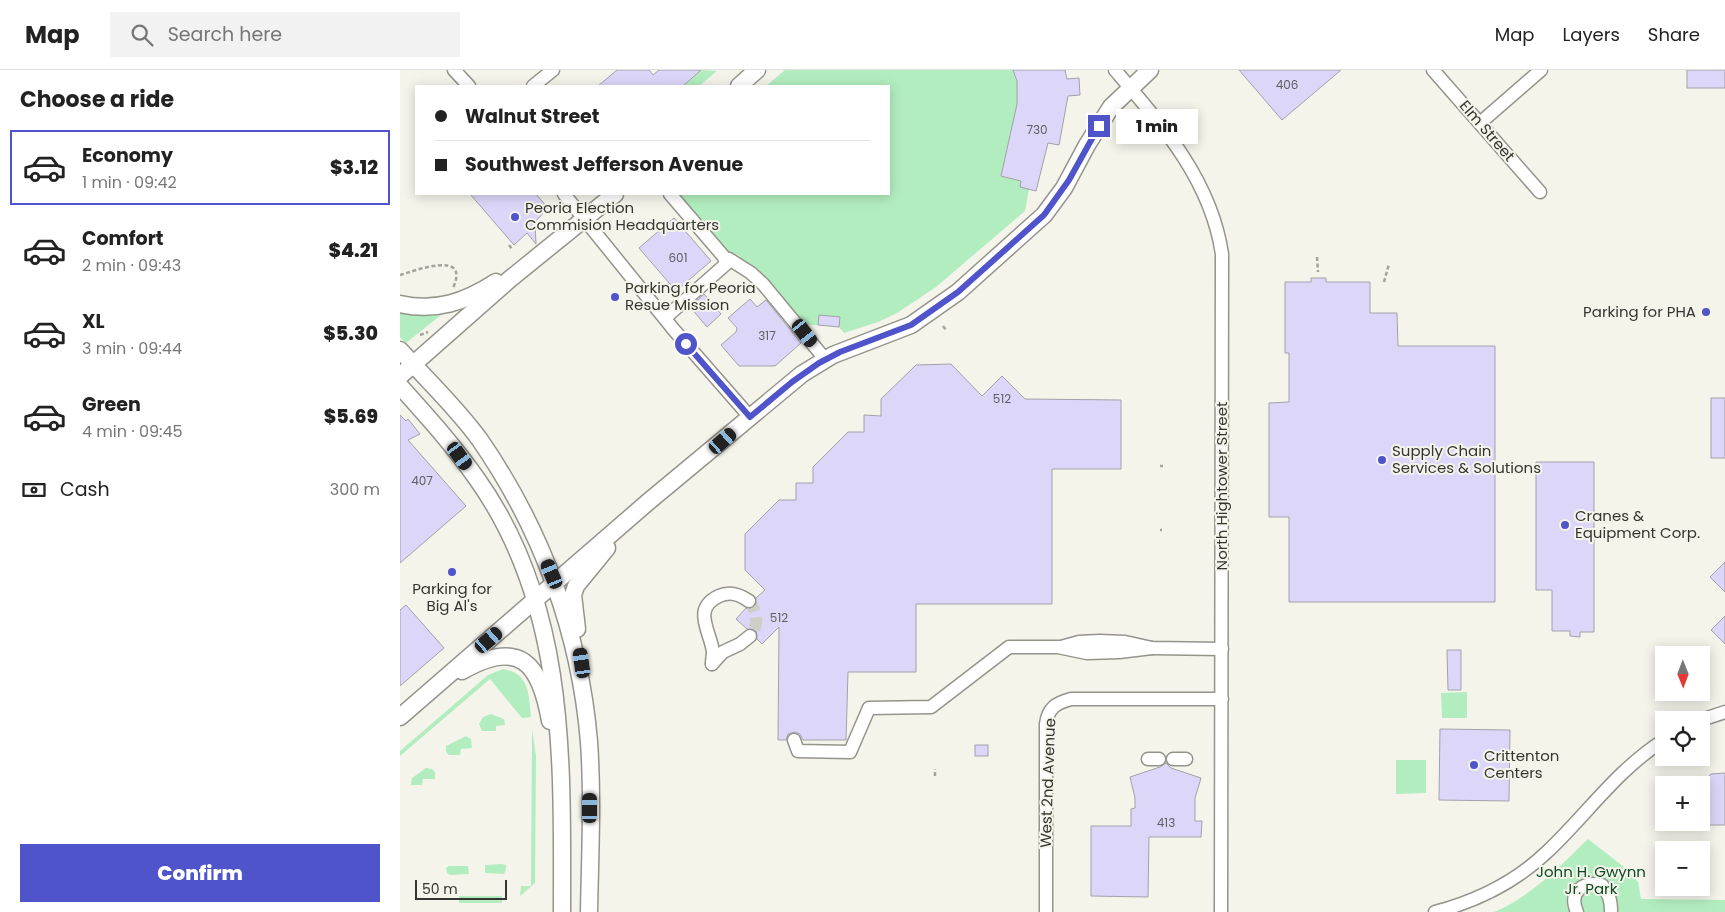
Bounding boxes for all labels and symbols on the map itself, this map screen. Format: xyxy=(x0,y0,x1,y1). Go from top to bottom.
house number: 406 xyxy=(1276,76,1298,93)
street label: Elm Street xyxy=(1455,96,1520,166)
callout: 1 min xyxy=(1116,108,1199,144)
route end xyxy=(1088,115,1110,137)
house number: 730 xyxy=(1026,121,1048,138)
place label: Peoria Election Commision Headquarters xyxy=(525,197,719,235)
marker: Peoria Election Commision Headquarters xyxy=(509,211,521,223)
house number: 601 xyxy=(669,249,688,266)
place label: Parking for Peoria Resue Mission xyxy=(625,277,756,315)
marker: Parking for Peoria Resue Mission xyxy=(609,291,621,303)
place label: Parking for PHA xyxy=(1583,301,1696,322)
marker: Parking for PHA xyxy=(1700,306,1712,318)
car xyxy=(789,317,820,349)
house number: 317 xyxy=(758,327,776,344)
route start xyxy=(675,333,697,355)
house number: 512 xyxy=(993,390,1011,407)
street label: North Hightower Street xyxy=(1211,402,1232,570)
car xyxy=(706,425,739,457)
car xyxy=(445,439,474,473)
place label: Supply Chain Services & Solutions xyxy=(1392,440,1541,478)
marker: Supply Chain Services & Solutions xyxy=(1376,454,1388,466)
house number: 407 xyxy=(411,472,433,489)
place label: Cranes & Equipment Corp. xyxy=(1575,505,1700,543)
marker: Cranes & Equipment Corp. xyxy=(1559,519,1571,531)
car xyxy=(539,557,564,591)
marker: Parking for Big Al's xyxy=(446,566,458,578)
place label: Parking for Big Al's xyxy=(412,578,492,616)
house number: 512 xyxy=(770,609,788,626)
car xyxy=(472,624,505,656)
north arrow xyxy=(1655,646,1710,701)
car xyxy=(572,647,591,679)
street label: West 2nd Avenue xyxy=(1035,718,1060,848)
place label: Crittenton Centers xyxy=(1484,745,1559,783)
marker: Crittenton Centers xyxy=(1468,759,1480,771)
car xyxy=(582,793,597,823)
house number: 413 xyxy=(1157,814,1175,831)
park label: John H. Gwynn Jr. Park xyxy=(1536,861,1646,899)
scale bar xyxy=(415,877,508,900)

